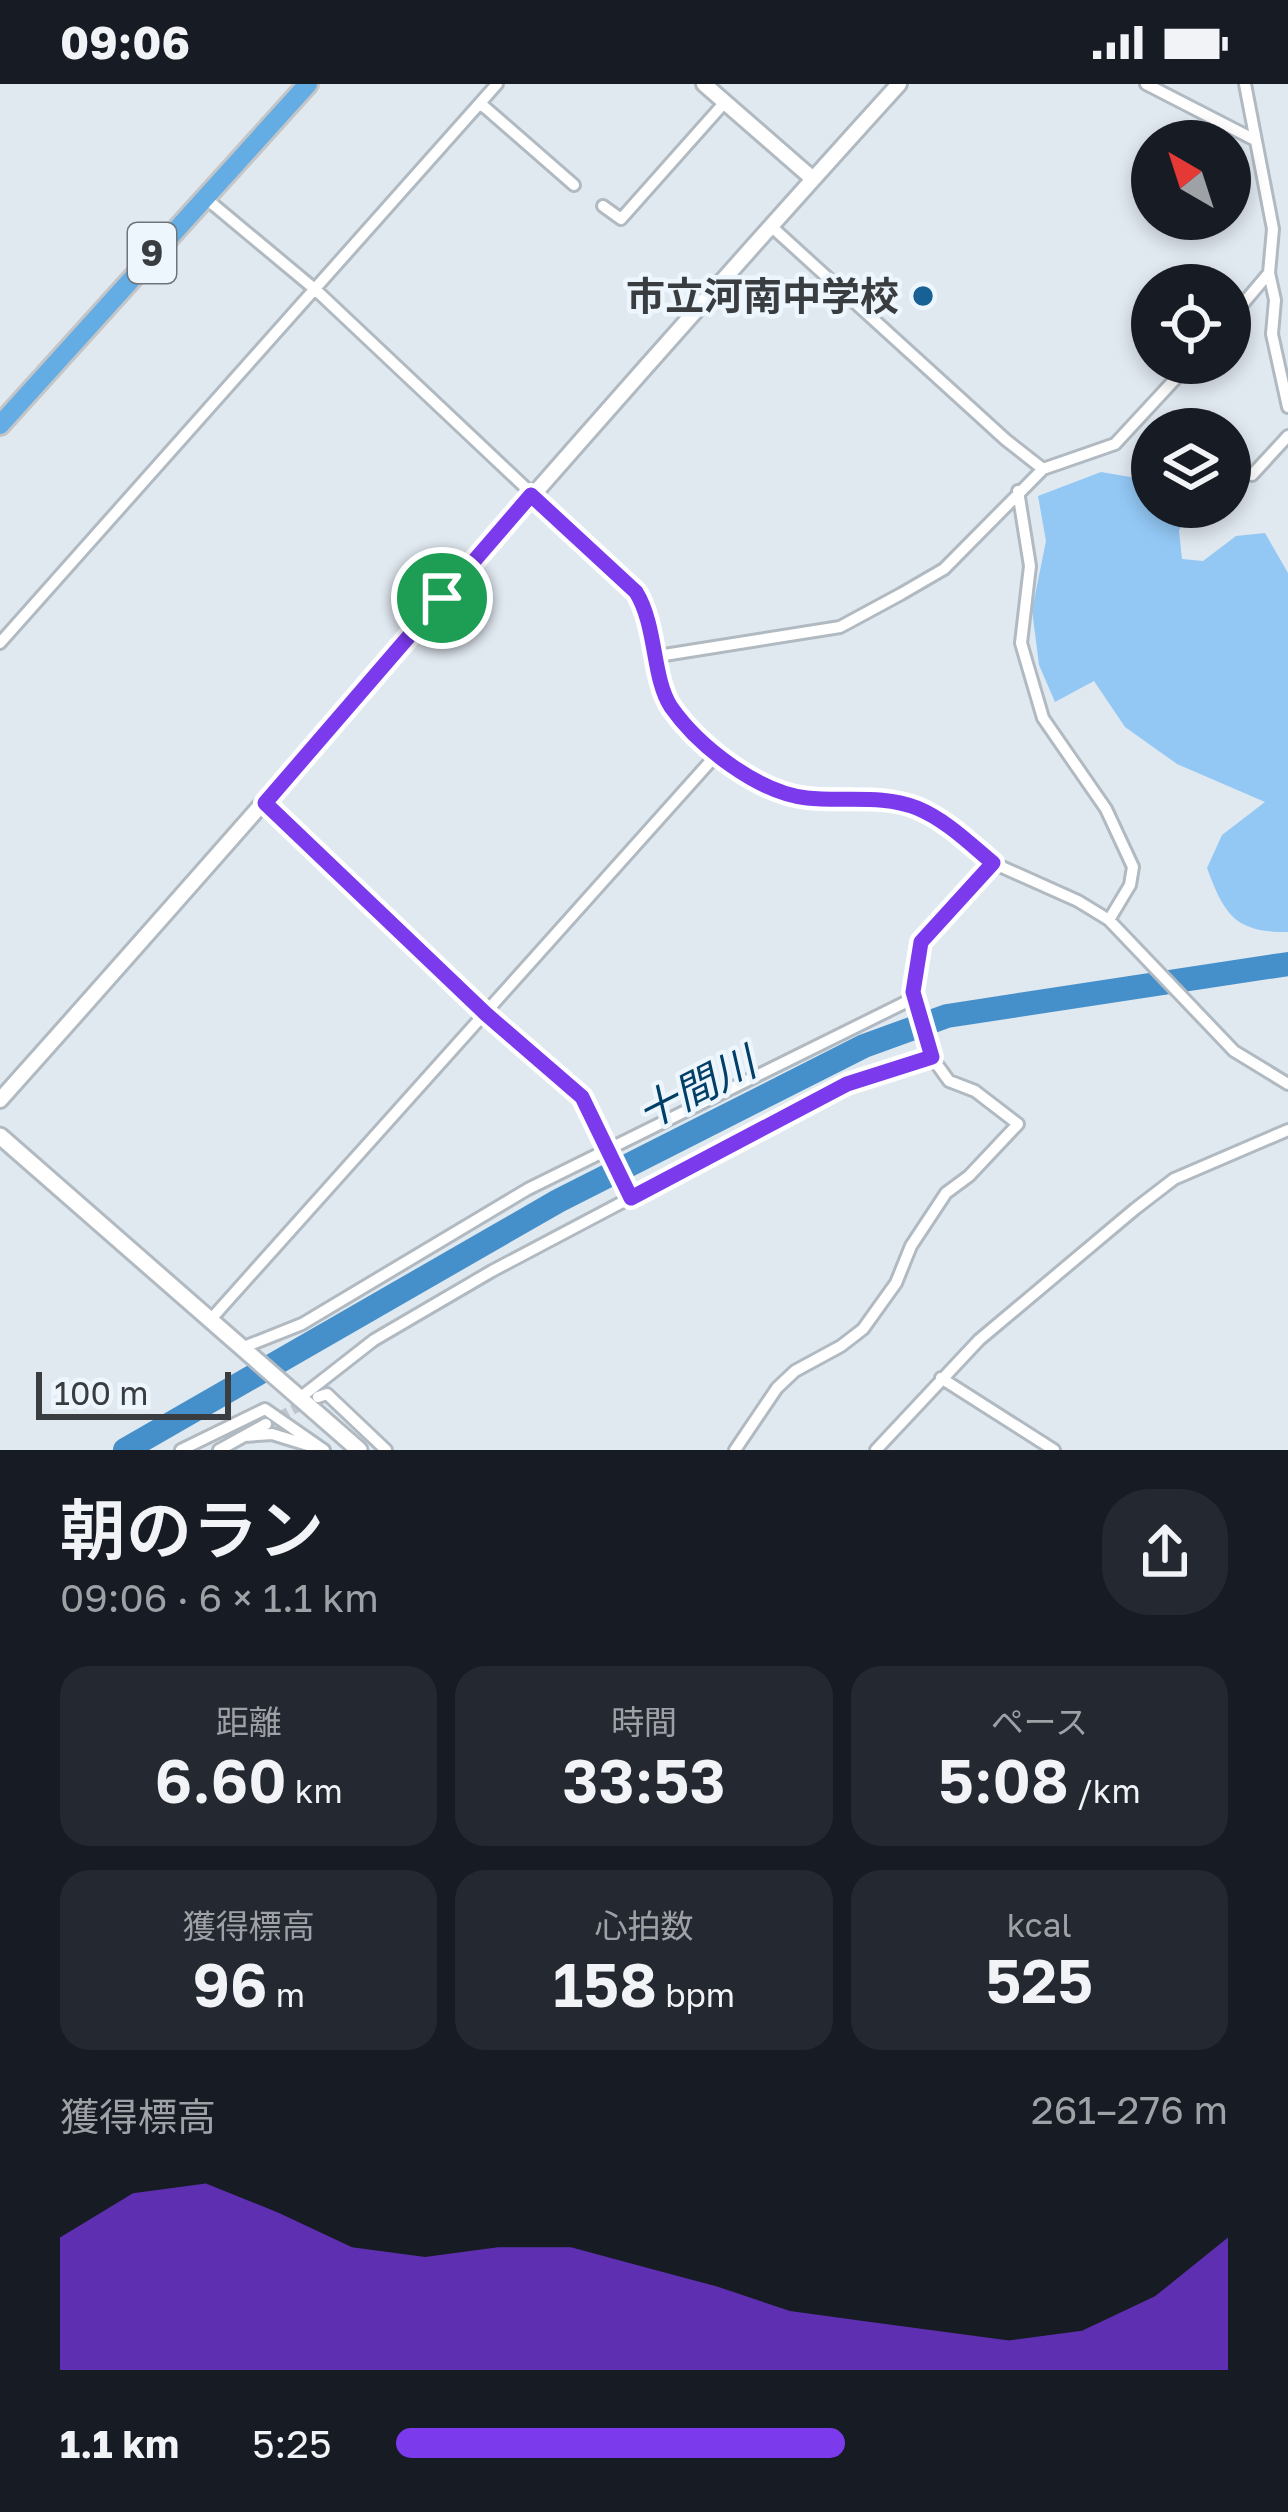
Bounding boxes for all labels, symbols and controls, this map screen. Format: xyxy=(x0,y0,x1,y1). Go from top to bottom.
text: 09:06 xyxy=(60,15,190,69)
north arrow xyxy=(1131,120,1251,240)
map controls xyxy=(1131,120,1251,528)
road number: 9 xyxy=(128,223,176,283)
button: locate xyxy=(1131,264,1251,384)
place label: 市立河南中学校 xyxy=(626,272,899,319)
marker: 市立河南中学校 xyxy=(910,283,936,309)
button: layers xyxy=(1131,408,1251,528)
pin xyxy=(391,547,493,649)
icon: arrive xyxy=(409,565,475,631)
water label: 十間川 xyxy=(628,1034,767,1138)
scale bar xyxy=(36,1366,231,1419)
text: 100 m xyxy=(54,1373,148,1412)
text: 朝のラン xyxy=(60,1489,324,1569)
button: share xyxy=(1102,1489,1228,1615)
text: 09:06 · 6 × 1.1 km xyxy=(60,1574,379,1621)
text: 距離 xyxy=(216,1702,282,1741)
text: 時間 xyxy=(611,1702,677,1741)
text: ペース xyxy=(991,1702,1088,1741)
text: 6.60 xyxy=(155,1744,287,1816)
text: 33:53 xyxy=(562,1744,726,1816)
text: 5:08 xyxy=(938,1744,1069,1816)
text: km xyxy=(287,1771,343,1810)
text: /km xyxy=(1069,1771,1141,1810)
text: kcal xyxy=(1007,1905,1072,1944)
text: 獲得標高 xyxy=(183,1906,315,1945)
text: 心拍数 xyxy=(594,1906,693,1945)
text: 525 xyxy=(985,1944,1093,2016)
text: 96 xyxy=(192,1948,267,2020)
text: 158 xyxy=(553,1948,657,2020)
text: m xyxy=(267,1975,305,2014)
text: bpm xyxy=(657,1975,735,2014)
text: 261–276 m xyxy=(1031,2086,1228,2133)
text: 獲得標高 xyxy=(60,2093,216,2140)
text: 1.1 km xyxy=(60,2420,179,2467)
text: 5:25 xyxy=(252,2420,332,2467)

